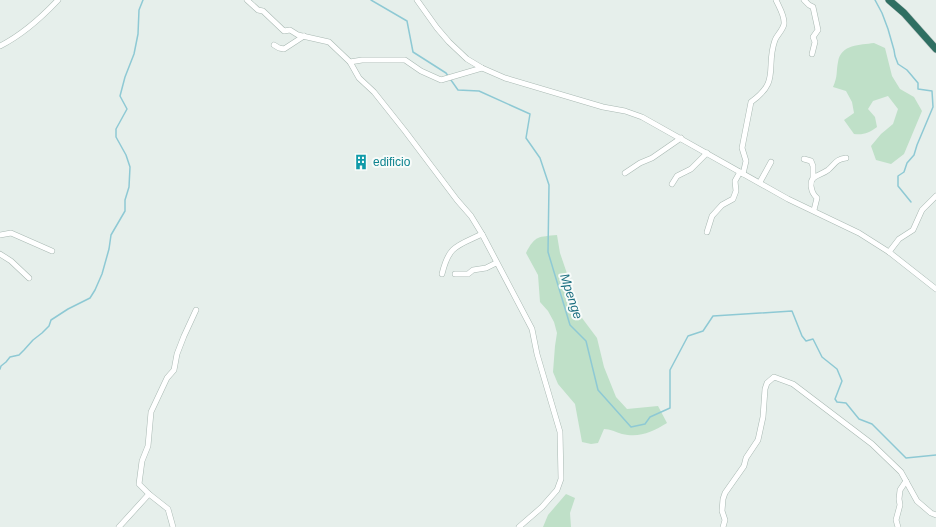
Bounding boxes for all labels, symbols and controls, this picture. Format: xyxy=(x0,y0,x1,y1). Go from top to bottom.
building icon: edificio xyxy=(352,153,370,171)
place label: edificio xyxy=(373,155,411,169)
water label: Mpenge xyxy=(557,271,586,321)

